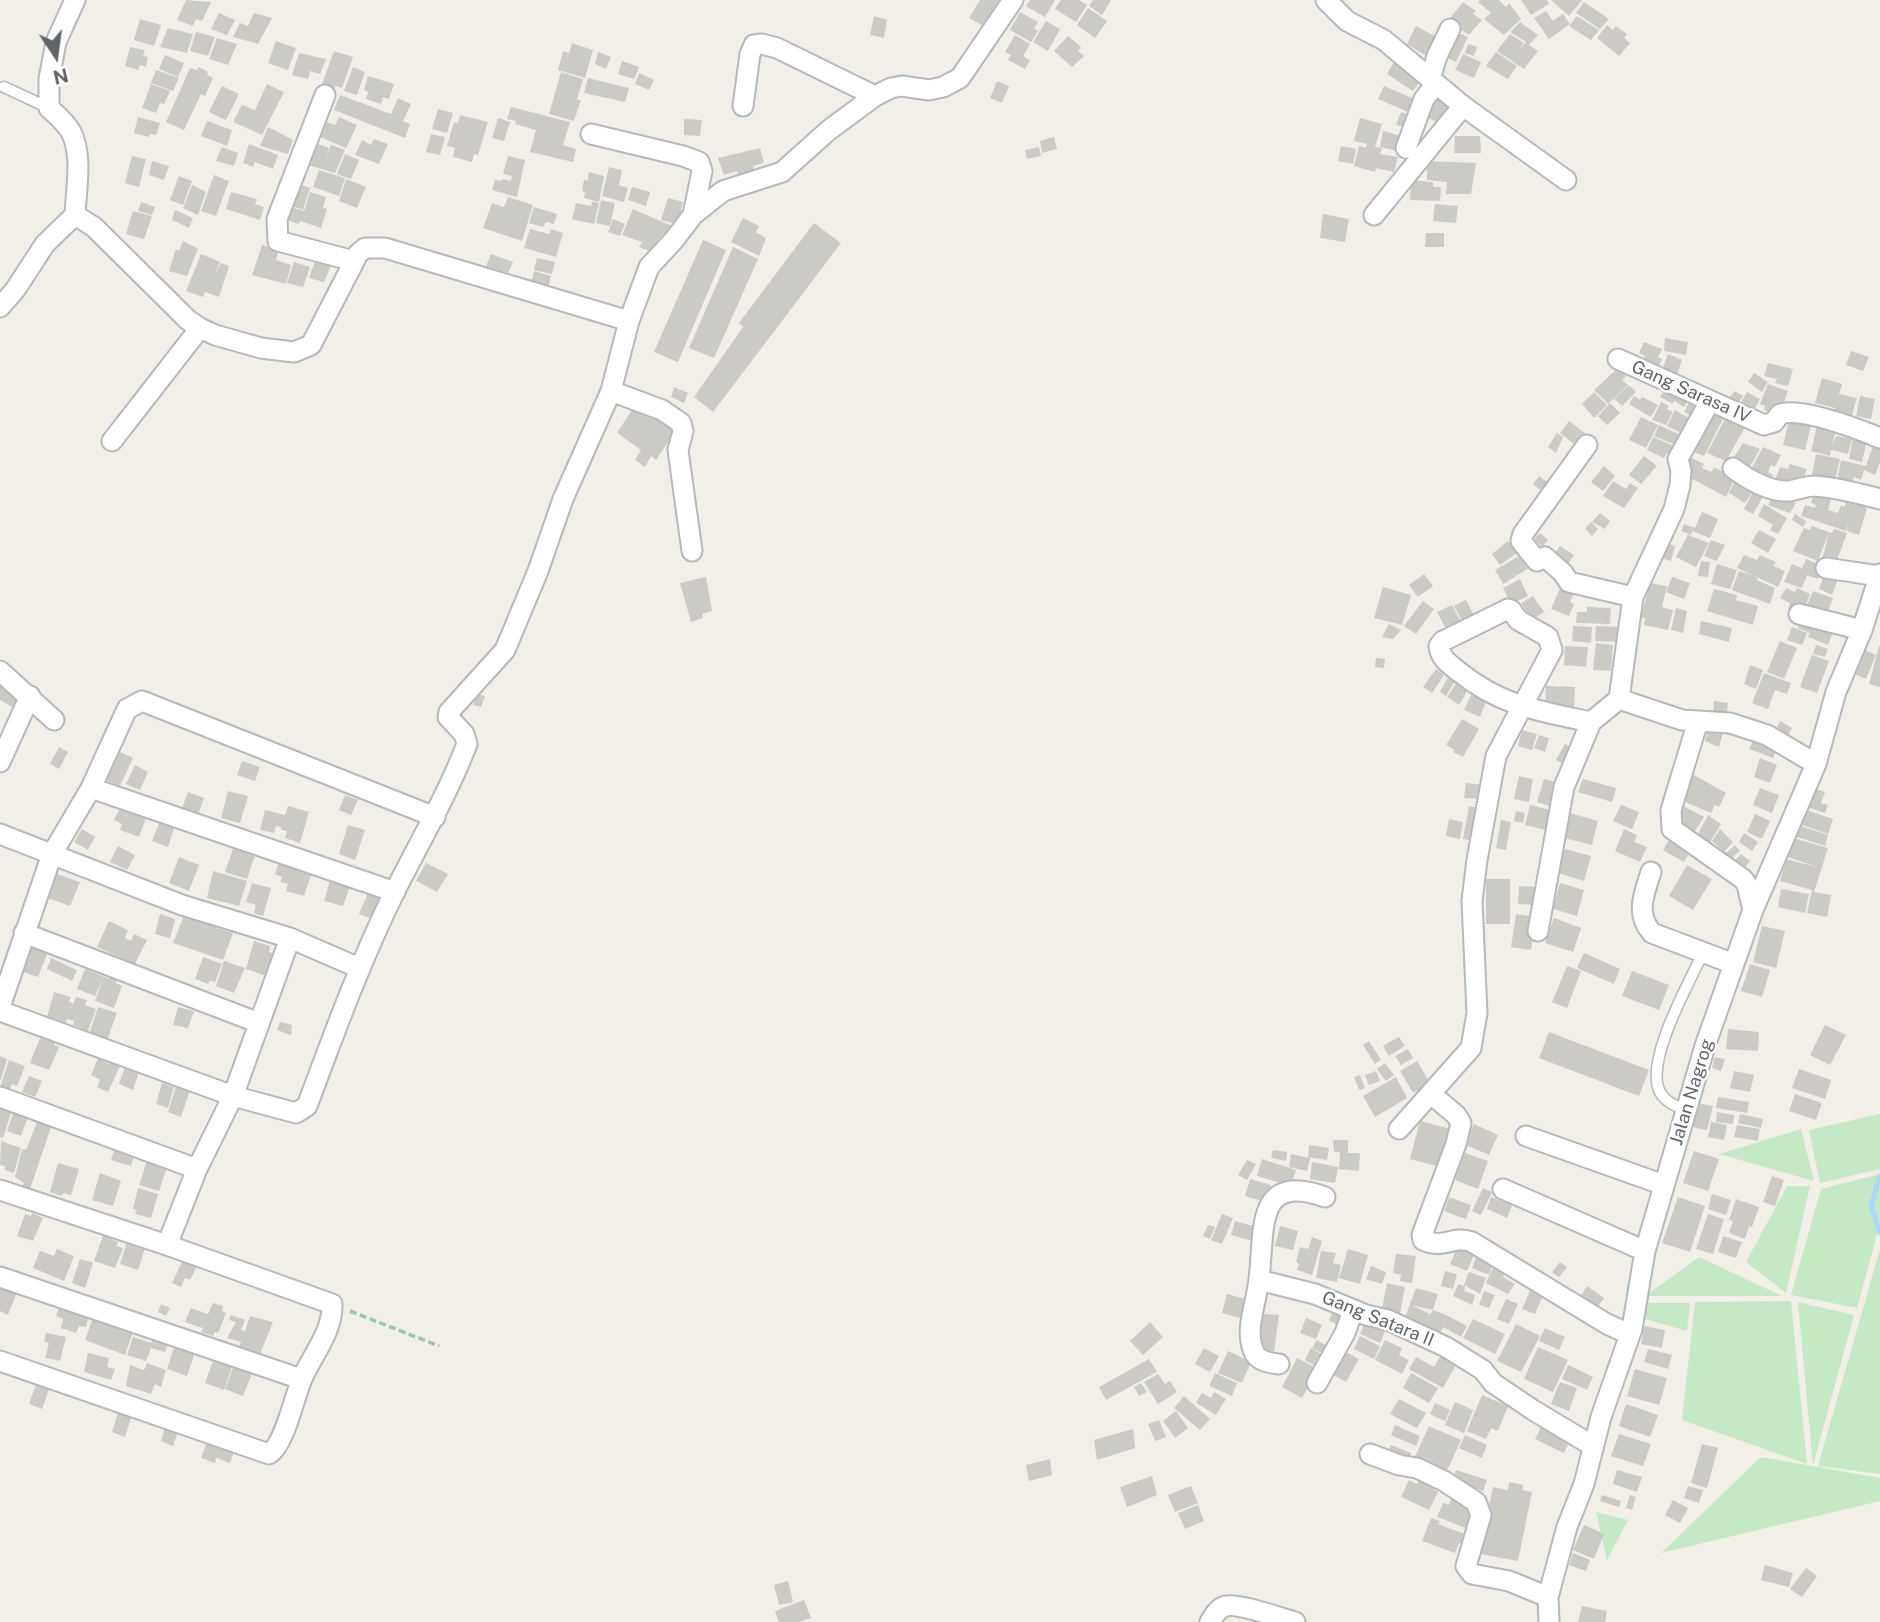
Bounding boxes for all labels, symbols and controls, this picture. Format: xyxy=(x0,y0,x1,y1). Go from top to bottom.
north arrow xyxy=(21,21,91,91)
text: N xyxy=(51,64,70,89)
street label: Gang Sarasa IV xyxy=(1628,356,1754,428)
street label: Jalan Nagrog xyxy=(1666,1036,1718,1148)
street label: Gang Satara II xyxy=(1319,1287,1437,1351)

